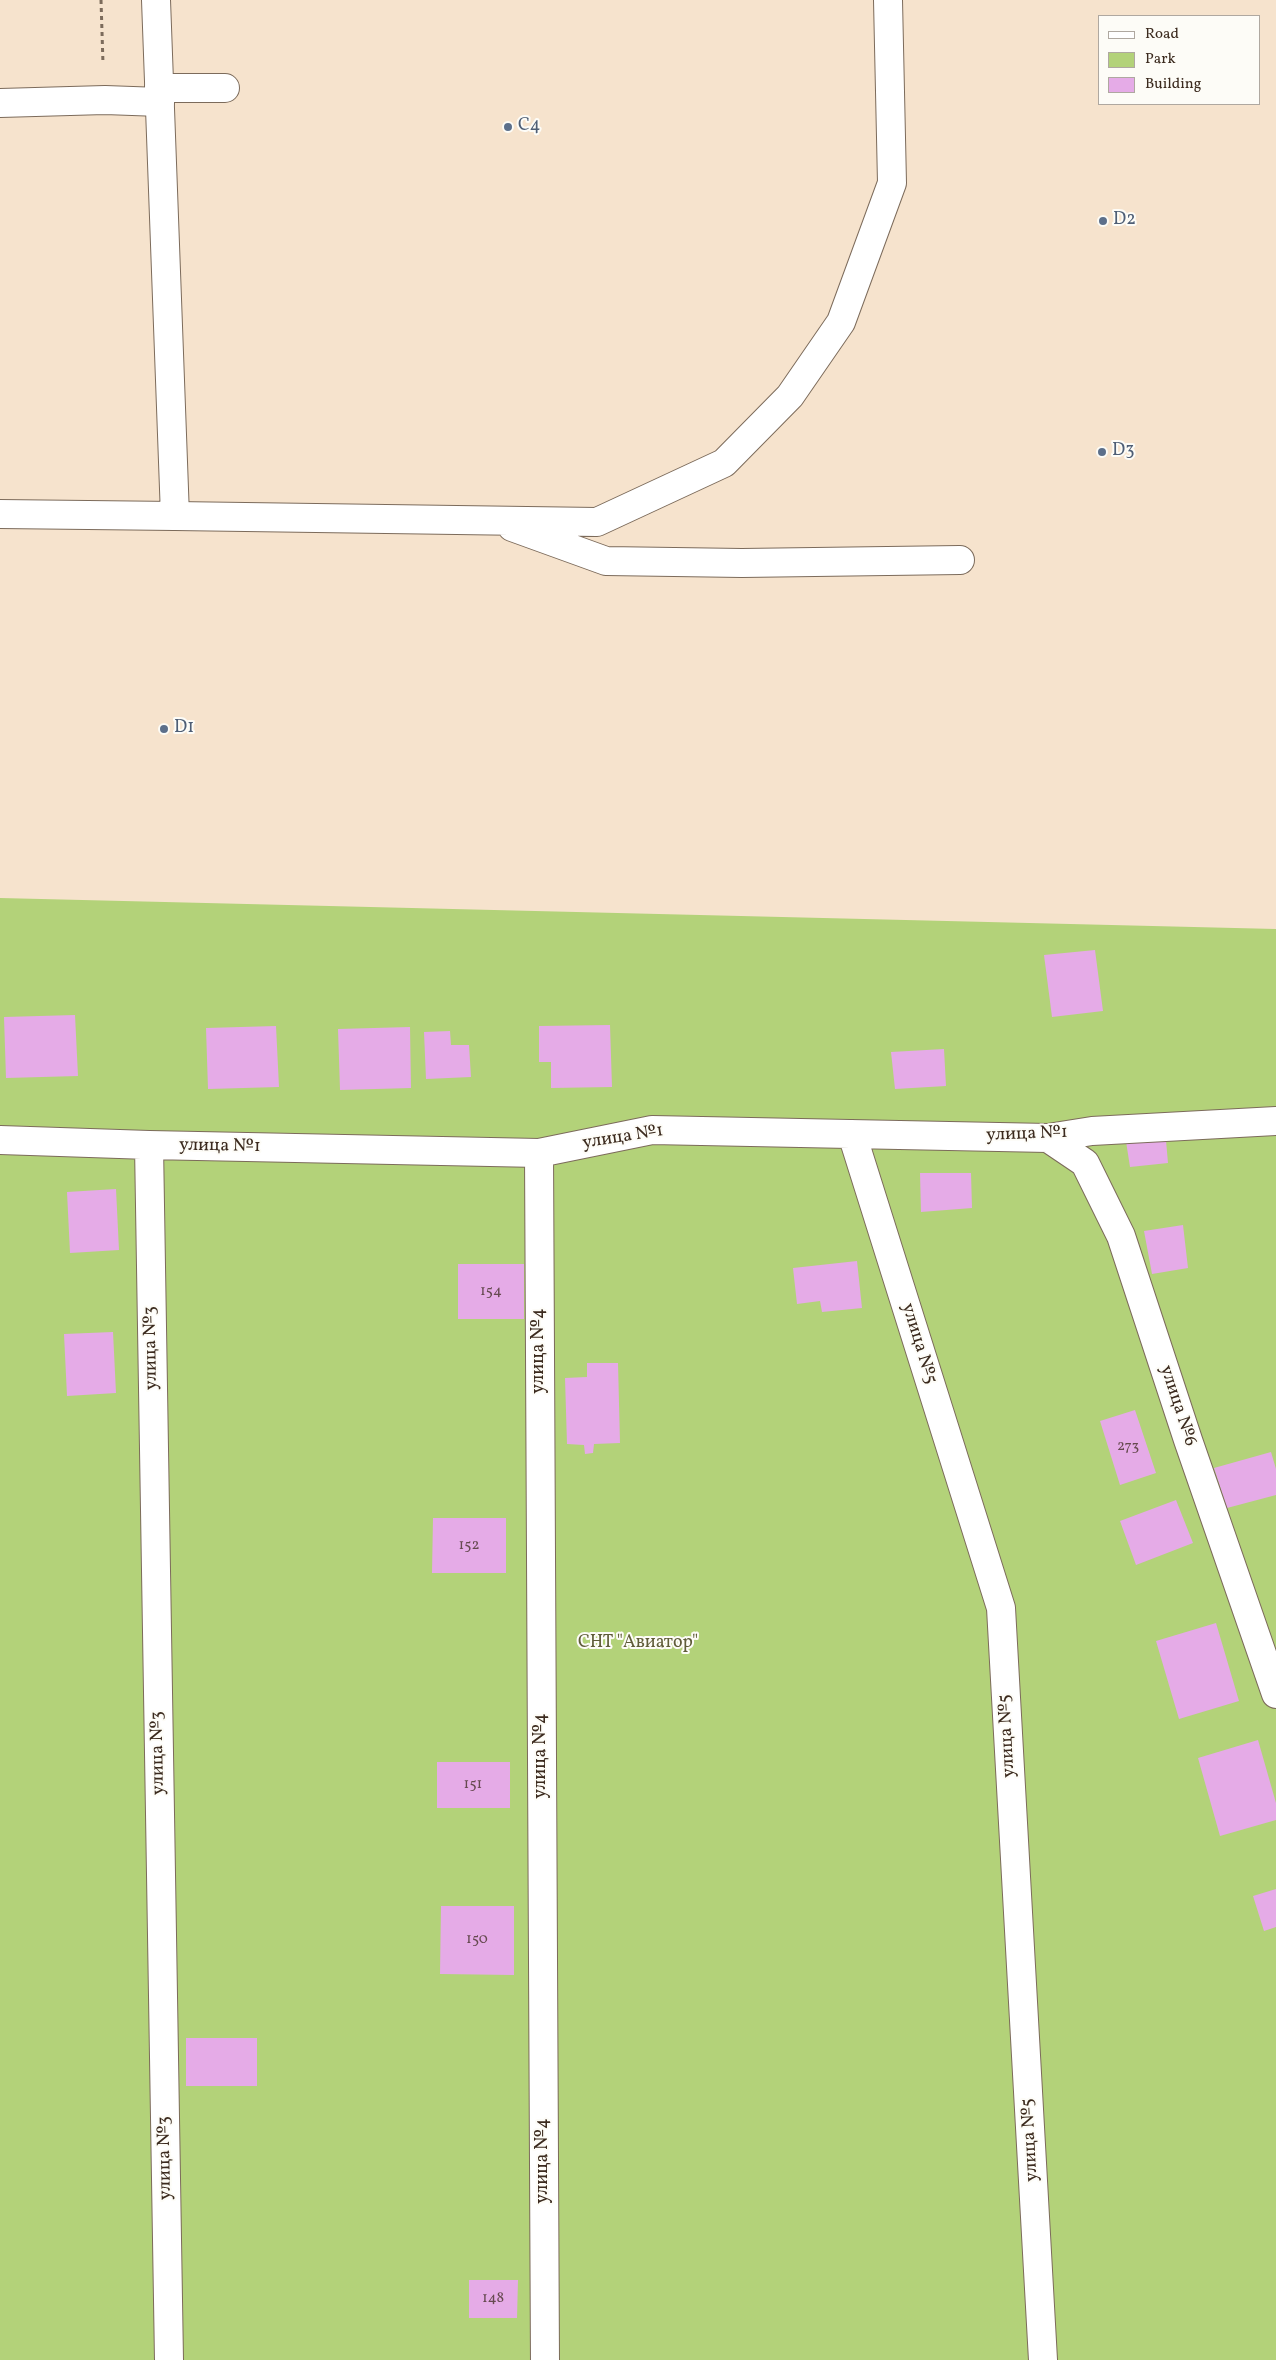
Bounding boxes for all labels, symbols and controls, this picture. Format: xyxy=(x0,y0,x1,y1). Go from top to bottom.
legend xyxy=(1098,15,1261,105)
text: Road xyxy=(1145,24,1179,45)
text: Park xyxy=(1145,49,1176,70)
text: Building xyxy=(1145,74,1201,95)
place label: C4 xyxy=(518,116,540,138)
marker: C4 xyxy=(502,121,514,133)
place label: D2 xyxy=(1113,210,1136,232)
marker: D2 xyxy=(1097,215,1109,227)
place label: D3 xyxy=(1112,441,1134,463)
marker: D3 xyxy=(1096,446,1108,458)
place label: D1 xyxy=(174,718,194,740)
marker: D1 xyxy=(158,723,170,735)
street label: улица №1 xyxy=(581,1121,665,1155)
street label: улица №1 xyxy=(986,1123,1068,1147)
street label: улица №1 xyxy=(179,1135,261,1159)
house number: 154 xyxy=(480,1283,502,1301)
street label: улица №5 xyxy=(895,1301,941,1387)
street label: улица №3 xyxy=(140,1306,164,1390)
street label: улица №4 xyxy=(529,1308,551,1394)
street label: улица №6 xyxy=(1154,1363,1200,1449)
house number: 273 xyxy=(1117,1438,1139,1456)
house number: 152 xyxy=(458,1537,480,1555)
park label: СНТ "Авиатор" xyxy=(578,1633,698,1655)
street label: улица №5 xyxy=(995,1694,1021,1778)
street label: улица №3 xyxy=(147,1711,171,1795)
street label: улица №4 xyxy=(531,1713,553,1799)
house number: 151 xyxy=(464,1776,482,1794)
house number: 150 xyxy=(466,1931,488,1949)
street label: улица №5 xyxy=(1018,2098,1044,2182)
street label: улица №3 xyxy=(154,2116,178,2200)
street label: улица №4 xyxy=(533,2118,555,2204)
house number: 148 xyxy=(482,2290,504,2308)

